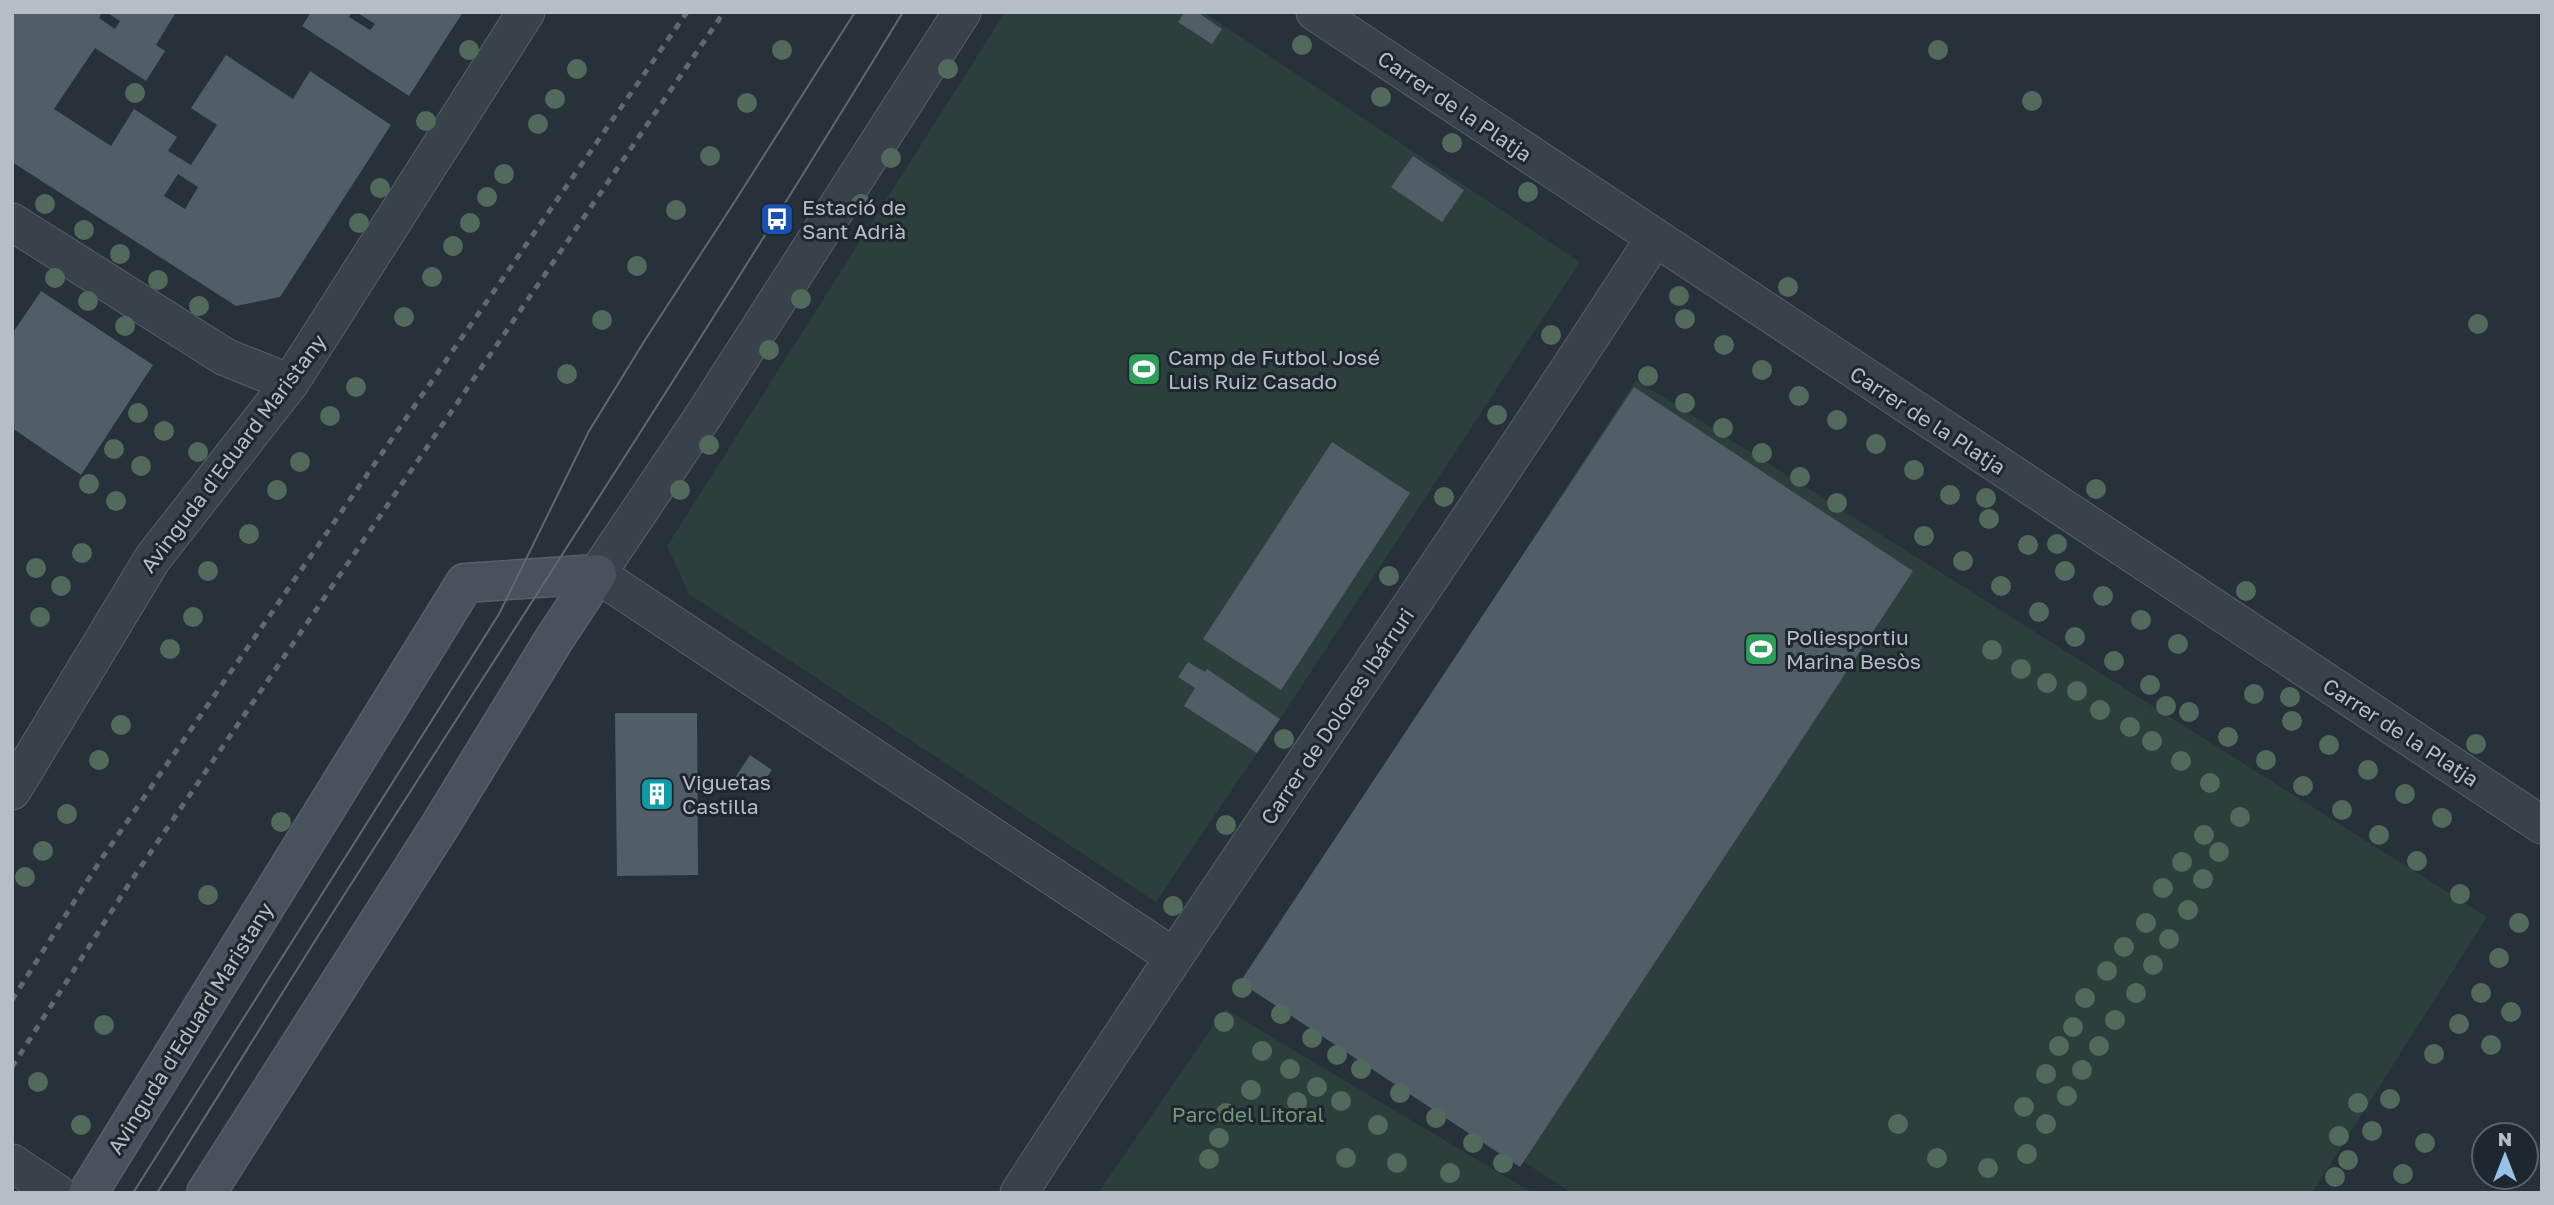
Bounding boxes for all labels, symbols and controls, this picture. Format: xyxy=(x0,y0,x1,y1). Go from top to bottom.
street label: Carrer de la Platja xyxy=(1373,45,1537,167)
place label: Estació de Sant Adrià xyxy=(802,194,906,244)
bus stop icon: Estació de Sant Adrià xyxy=(758,200,796,238)
street label: Avinguda d'Eduard Maristany xyxy=(135,328,331,577)
place label: Camp de Futbol José Luis Ruiz Casado xyxy=(1168,344,1380,394)
sports icon: Camp de Futbol José Luis Ruiz Casado xyxy=(1125,350,1163,388)
street label: Carrer de la Platja xyxy=(1845,360,2011,480)
street label: Carrer de Dolores Ibárruri xyxy=(1255,603,1419,829)
place label: Poliesportiu Marina Besòs xyxy=(1786,624,1921,674)
sports icon: Poliesportiu Marina Besòs xyxy=(1742,630,1780,668)
street label: Carrer de la Platja xyxy=(2318,672,2484,792)
place label: Viguetas Castilla xyxy=(682,769,771,819)
building icon: Viguetas Castilla xyxy=(638,775,676,813)
street label: Avinguda d'Eduard Maristany xyxy=(102,897,278,1159)
park label: Parc del Litoral xyxy=(1172,1101,1324,1127)
north arrow xyxy=(2470,1121,2540,1191)
text: N xyxy=(2498,1127,2512,1150)

